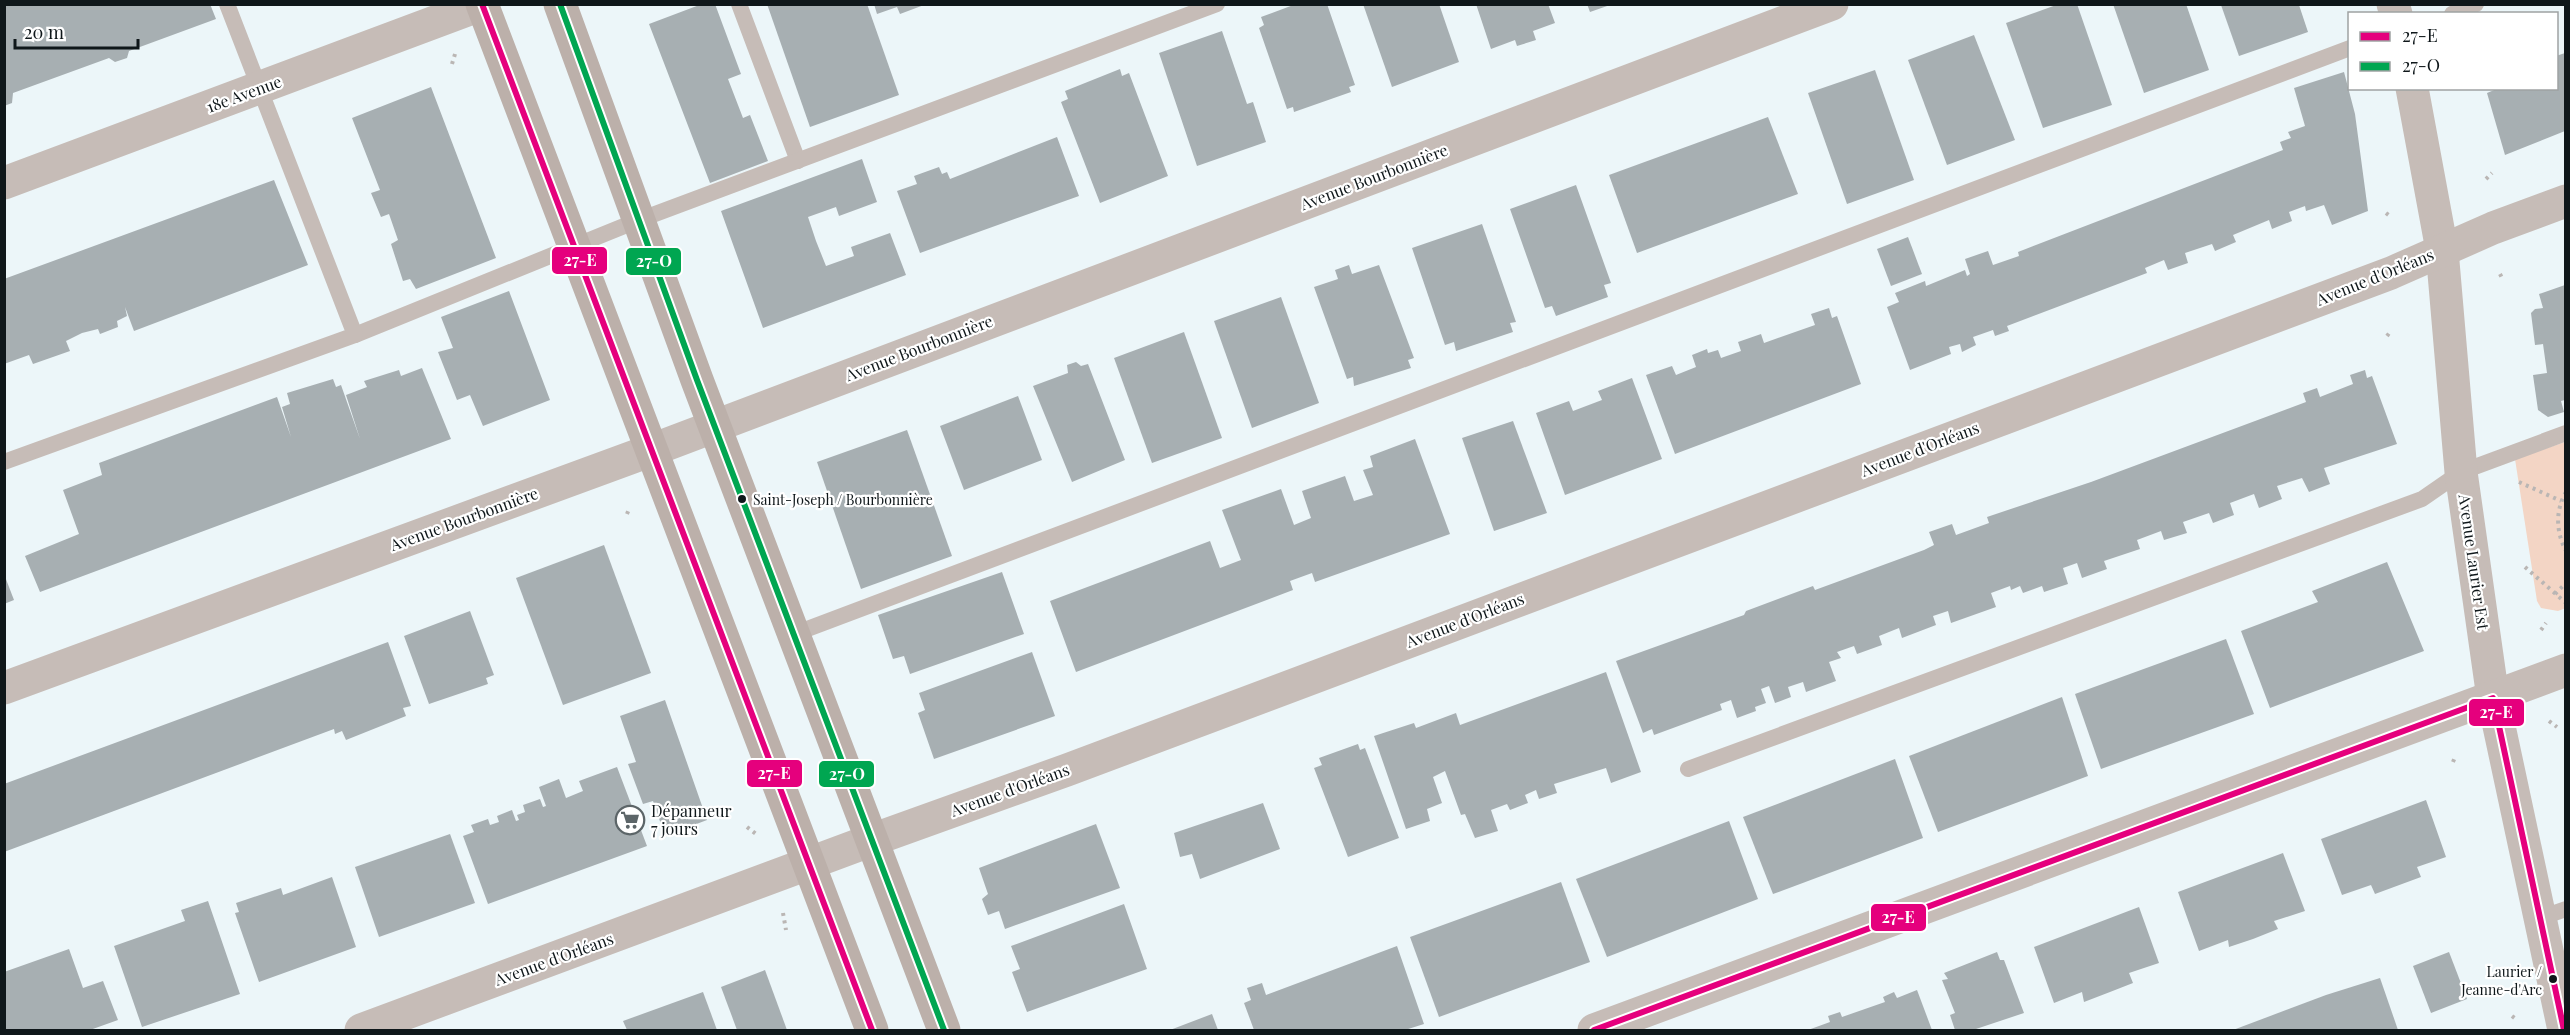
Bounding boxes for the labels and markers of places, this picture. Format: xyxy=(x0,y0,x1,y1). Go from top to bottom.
place label: Saint-Joseph / Bourbonnière xyxy=(753,490,933,509)
marker: Saint-Joseph / Bourbonnière xyxy=(736,493,748,505)
place label: Dépanneur 7 jours xyxy=(651,800,732,839)
supermarket icon: Dépanneur 7 jours xyxy=(614,804,646,836)
place label: Laurier / Jeanne-d'Arc xyxy=(2460,962,2542,999)
marker: Laurier / Jeanne-d'Arc xyxy=(2547,973,2559,985)

